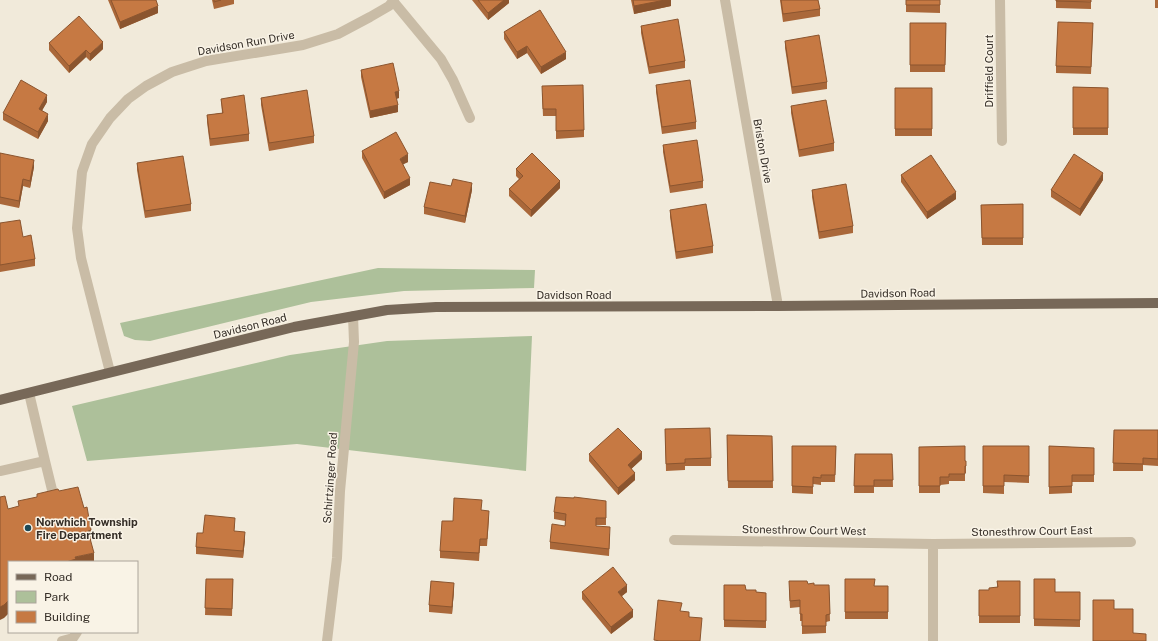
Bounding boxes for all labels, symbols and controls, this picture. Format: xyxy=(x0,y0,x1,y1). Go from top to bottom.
street label: Davidson Run Drive xyxy=(197,29,295,57)
street label: Driffield Court xyxy=(983,35,995,107)
street label: Briston Drive xyxy=(751,118,775,184)
street label: Davidson Road xyxy=(860,286,936,300)
street label: Davidson Road xyxy=(536,289,612,301)
street label: Davidson Road xyxy=(212,311,288,341)
street label: Schirtzinger Road xyxy=(321,432,339,524)
place label: Norwhich Township Fire Department xyxy=(36,516,138,541)
marker: Norwhich Township Fire Department xyxy=(23,523,33,533)
street label: Stonesthrow Court West xyxy=(742,523,866,537)
street label: Stonesthrow Court East xyxy=(971,524,1093,538)
legend xyxy=(8,561,138,633)
text: Road xyxy=(44,570,72,584)
text: Park xyxy=(44,590,70,604)
text: Building xyxy=(44,610,90,624)

